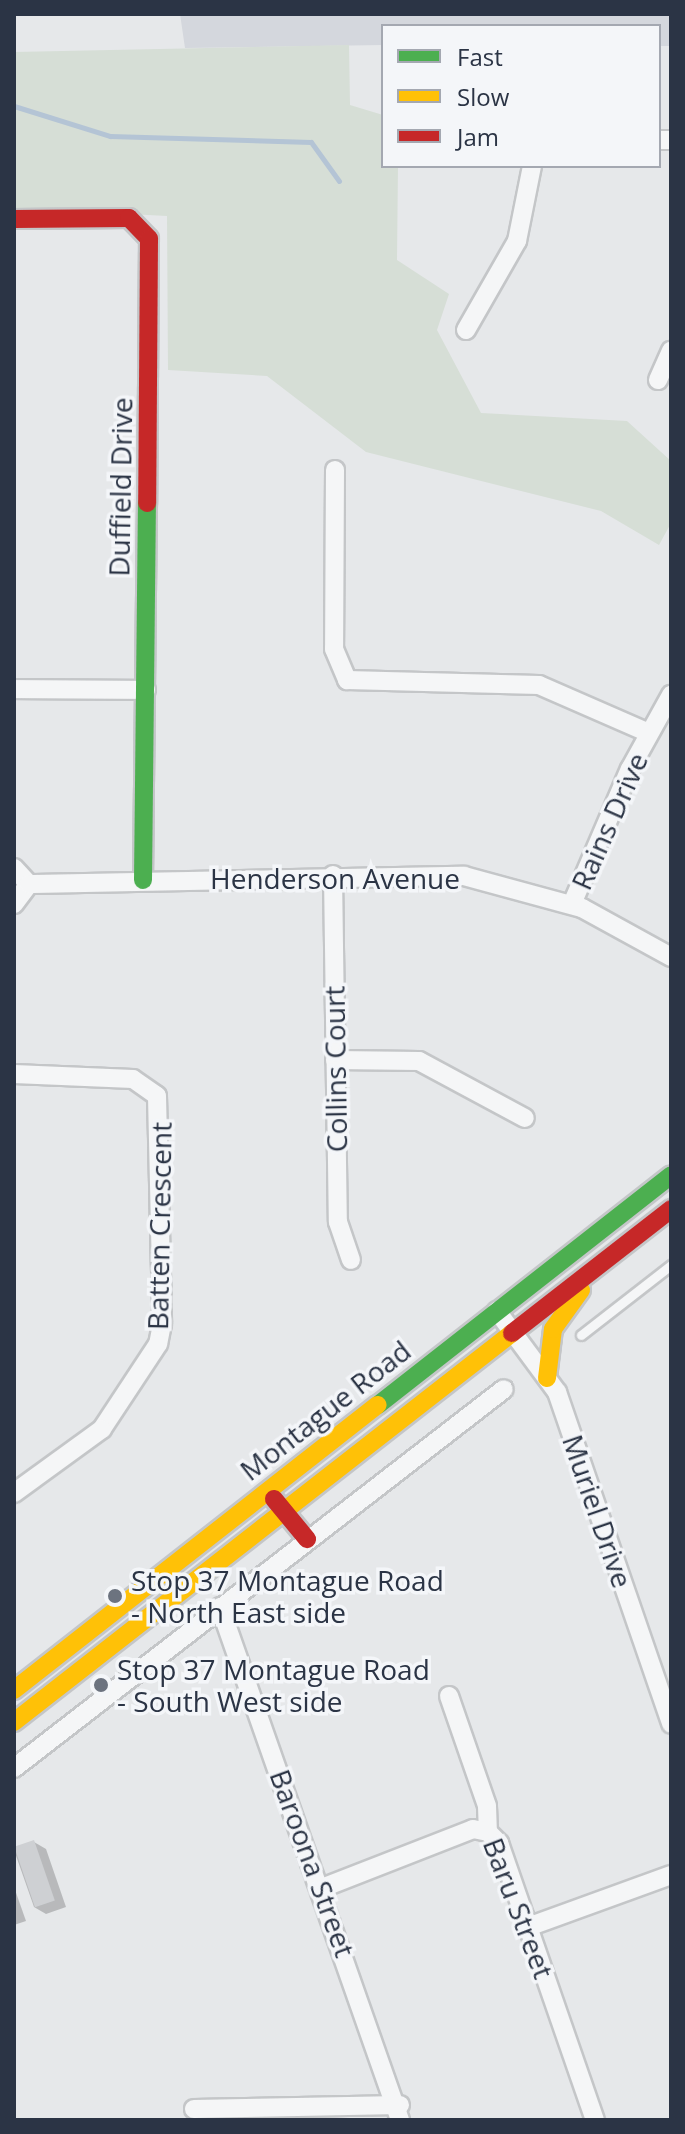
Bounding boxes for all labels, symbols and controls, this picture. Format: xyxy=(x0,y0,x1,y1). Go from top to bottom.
legend xyxy=(381,24,661,168)
text: Fast xyxy=(457,40,503,73)
text: Slow xyxy=(457,80,509,113)
text: Jam xyxy=(457,120,499,153)
street label: Duffield Drive xyxy=(102,397,138,577)
street label: Rains Drive xyxy=(564,747,654,895)
street label: Henderson Avenue xyxy=(210,861,460,895)
street label: Collins Court xyxy=(317,985,353,1153)
street label: Batten Crescent xyxy=(140,1122,178,1330)
street label: Montague Road xyxy=(233,1333,417,1487)
street label: Muriel Drive xyxy=(556,1430,640,1592)
place label: Stop 37 Montague Road - North East side xyxy=(131,1563,444,1629)
marker: Stop 37 Montague Road - North East side xyxy=(106,1587,124,1605)
place label: Stop 37 Montague Road - South West side xyxy=(117,1652,430,1718)
marker: Stop 37 Montague Road - South West side xyxy=(92,1676,110,1694)
street label: Baroona Street xyxy=(264,1765,362,1961)
street label: Baru Street xyxy=(477,1833,561,1983)

